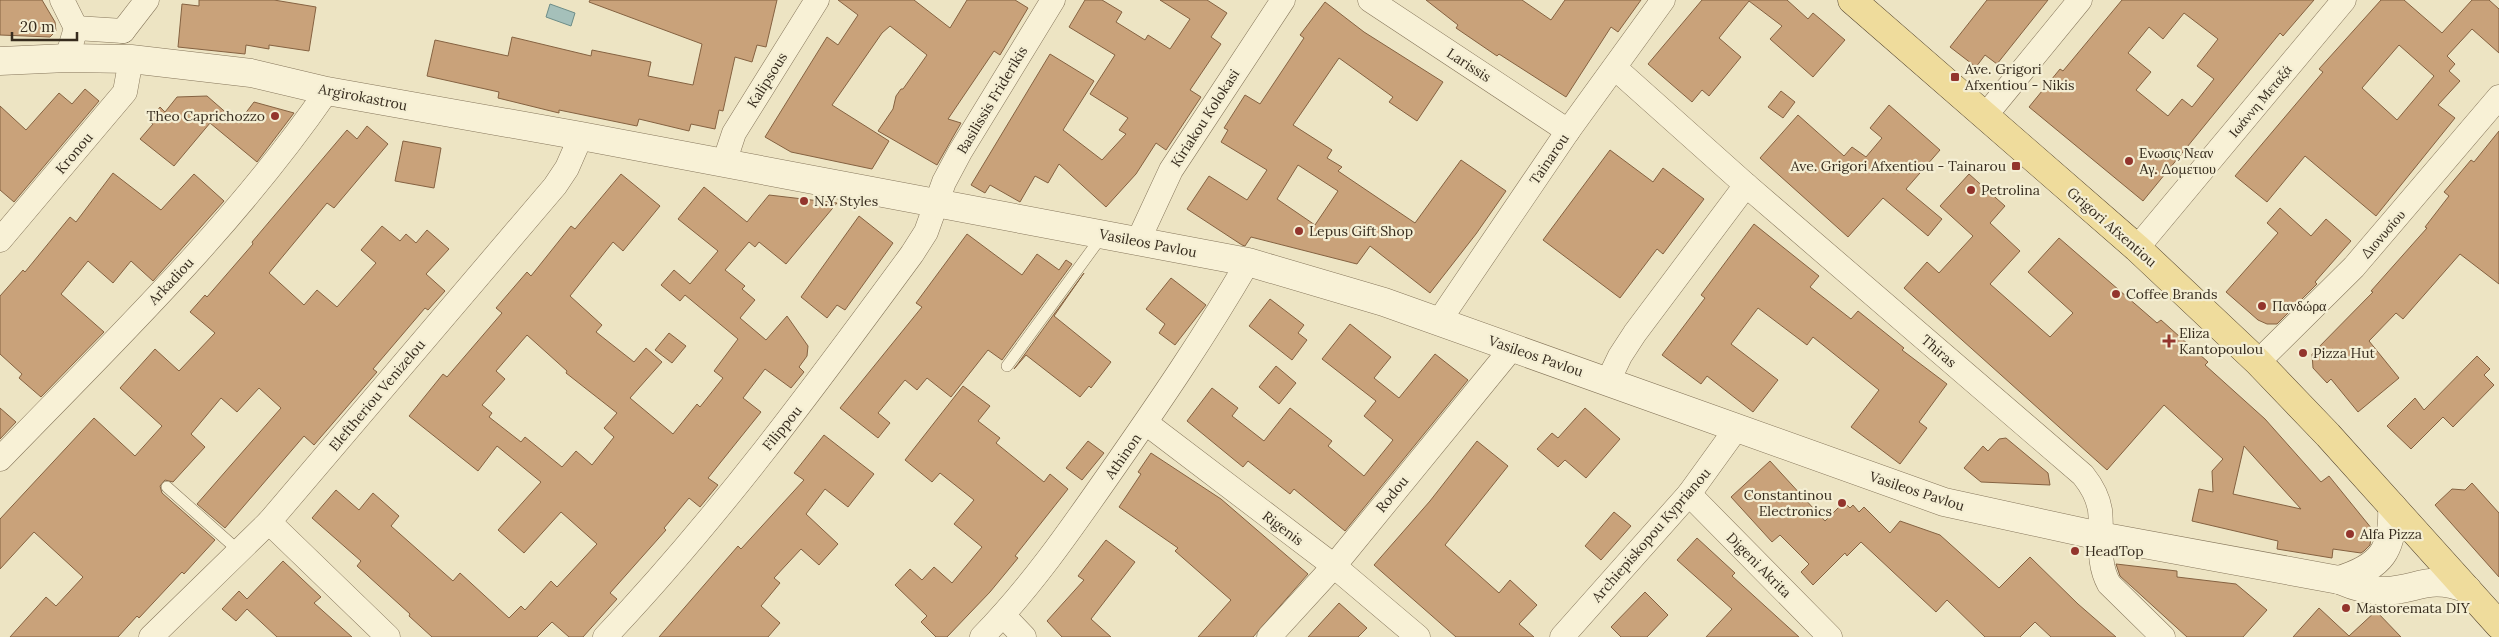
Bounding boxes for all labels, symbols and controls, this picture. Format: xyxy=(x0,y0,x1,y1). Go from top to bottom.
scale bar xyxy=(12,10,78,42)
text: 20 m xyxy=(20,17,55,36)
street label: Basilissis Friderikis xyxy=(953,43,1031,157)
street label: Larissis xyxy=(1444,44,1494,86)
street label: Kalipsous xyxy=(743,49,791,111)
place label: Ave. Grigori Afxentiou - Nikis xyxy=(1964,60,2074,94)
street label: Ιωάννη Μεταξά xyxy=(2224,61,2296,141)
street label: Kiriakou Kolokasi xyxy=(1167,66,1243,170)
marker: Ave. Grigori Afxentiou - Nikis xyxy=(1949,71,1961,83)
street label: Argirokastrou xyxy=(316,79,409,114)
place label: Theo Caprichozzo xyxy=(147,107,265,125)
marker: Theo Caprichozzo xyxy=(269,110,281,122)
street label: Kronou xyxy=(51,129,97,177)
street label: Tainarou xyxy=(1525,130,1573,188)
place label: Ενωσις Νεαν Αγ. Δομετιου xyxy=(2139,144,2216,178)
marker: Ενωσις Νεαν Αγ. Δομετιου xyxy=(2123,155,2135,167)
place label: Ave. Grigori Afxentiou - Tainarou xyxy=(1790,157,2006,175)
marker: Ave. Grigori Afxentiou - Tainarou xyxy=(2010,160,2022,172)
place label: Petrolina xyxy=(1981,181,2040,199)
street label: Grigori Afxentiou xyxy=(2063,183,2161,271)
marker: Petrolina xyxy=(1965,184,1977,196)
place label: N.Y Styles xyxy=(814,192,878,210)
marker: N.Y Styles xyxy=(798,195,810,207)
street label: Διονυσίου xyxy=(2357,206,2409,262)
place label: Lepus Gift Shop xyxy=(1309,222,1413,240)
street label: Vasileos Pavlou xyxy=(1097,225,1198,261)
marker: Lepus Gift Shop xyxy=(1293,225,1305,237)
street label: Arkadiou xyxy=(144,254,197,309)
place label: Coffee Brands xyxy=(2126,285,2217,303)
marker: Coffee Brands xyxy=(2110,288,2122,300)
place label: Πανδώρα xyxy=(2272,297,2327,315)
marker: Πανδώρα xyxy=(2256,300,2268,312)
place label: Eliza Kantopoulou xyxy=(2179,324,2263,358)
street label: Vasileos Pavlou xyxy=(1485,331,1586,381)
street label: Thiras xyxy=(1918,331,1960,371)
street label: Eleftheriou Venizelou xyxy=(325,335,429,455)
marker: Eliza Kantopoulou xyxy=(2163,335,2175,347)
place label: Pizza Hut xyxy=(2313,344,2376,362)
marker: Pizza Hut xyxy=(2297,347,2309,359)
street label: Filippou xyxy=(758,402,806,454)
street label: Athinon xyxy=(1100,429,1145,483)
street label: Archiepiskopou Kyprianou xyxy=(1587,464,1714,607)
street label: Vasileos Pavlou xyxy=(1866,467,1967,515)
street label: Rodou xyxy=(1372,472,1412,516)
place label: Constantinou Electronics xyxy=(1744,486,1832,520)
marker: Constantinou Electronics xyxy=(1836,497,1848,509)
street label: Rigenis xyxy=(1259,507,1307,549)
place label: Alfa Pizza xyxy=(2359,525,2422,543)
marker: Alfa Pizza xyxy=(2344,528,2356,540)
street label: Digeni Akrita xyxy=(1723,529,1795,601)
place label: HeadTop xyxy=(2085,542,2144,560)
marker: HeadTop xyxy=(2069,545,2081,557)
place label: Mastoremata DIY xyxy=(2356,599,2471,617)
marker: Mastoremata DIY xyxy=(2340,602,2352,614)

